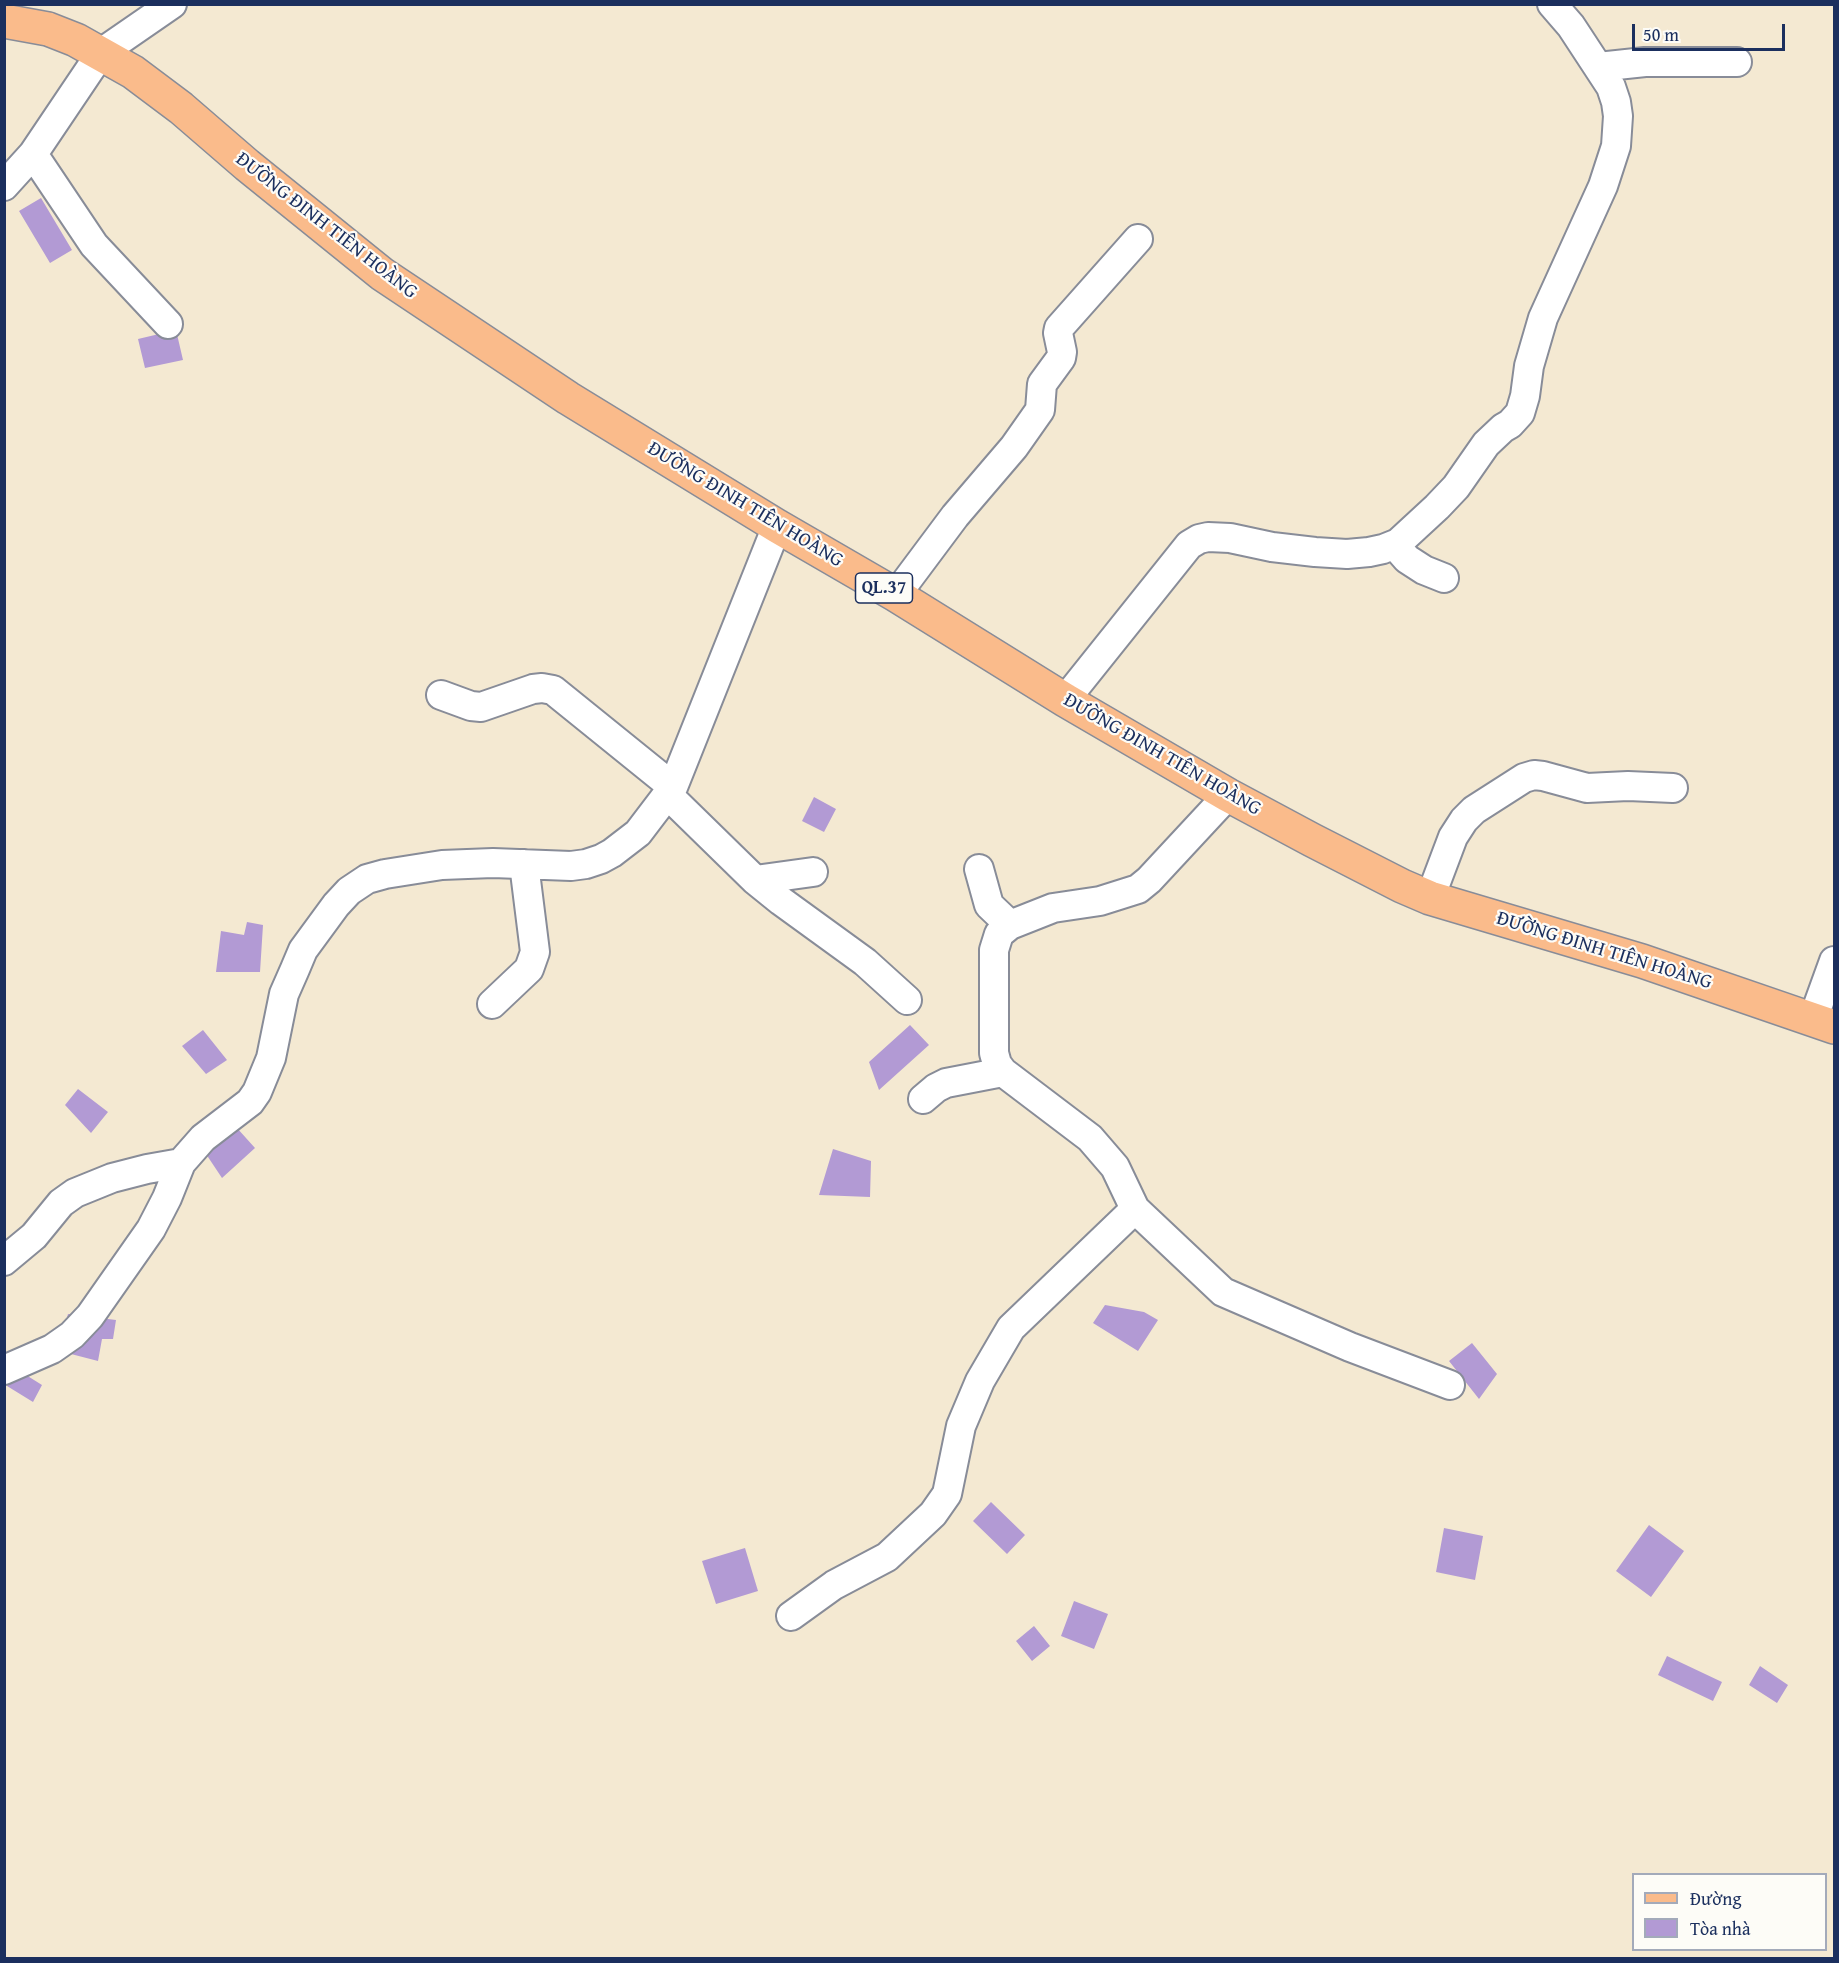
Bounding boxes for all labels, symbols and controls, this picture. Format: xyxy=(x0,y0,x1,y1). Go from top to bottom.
scale bar xyxy=(1635,12,1788,50)
text: 50 m xyxy=(1643,21,1679,48)
street label: ĐƯỜNG ĐINH TIÊN HOÀNG xyxy=(230,148,422,304)
street label: ĐƯỜNG ĐINH TIÊN HOÀNG xyxy=(643,437,847,573)
road number: QL.37 xyxy=(856,573,912,603)
street label: ĐƯỜNG ĐINH TIÊN HOÀNG xyxy=(1059,689,1265,821)
street label: ĐƯỜNG ĐINH TIÊN HOÀNG xyxy=(1493,907,1715,995)
legend xyxy=(1632,1873,1827,1951)
text: Đường xyxy=(1690,1885,1741,1912)
text: Tòa nhà xyxy=(1690,1915,1750,1942)

